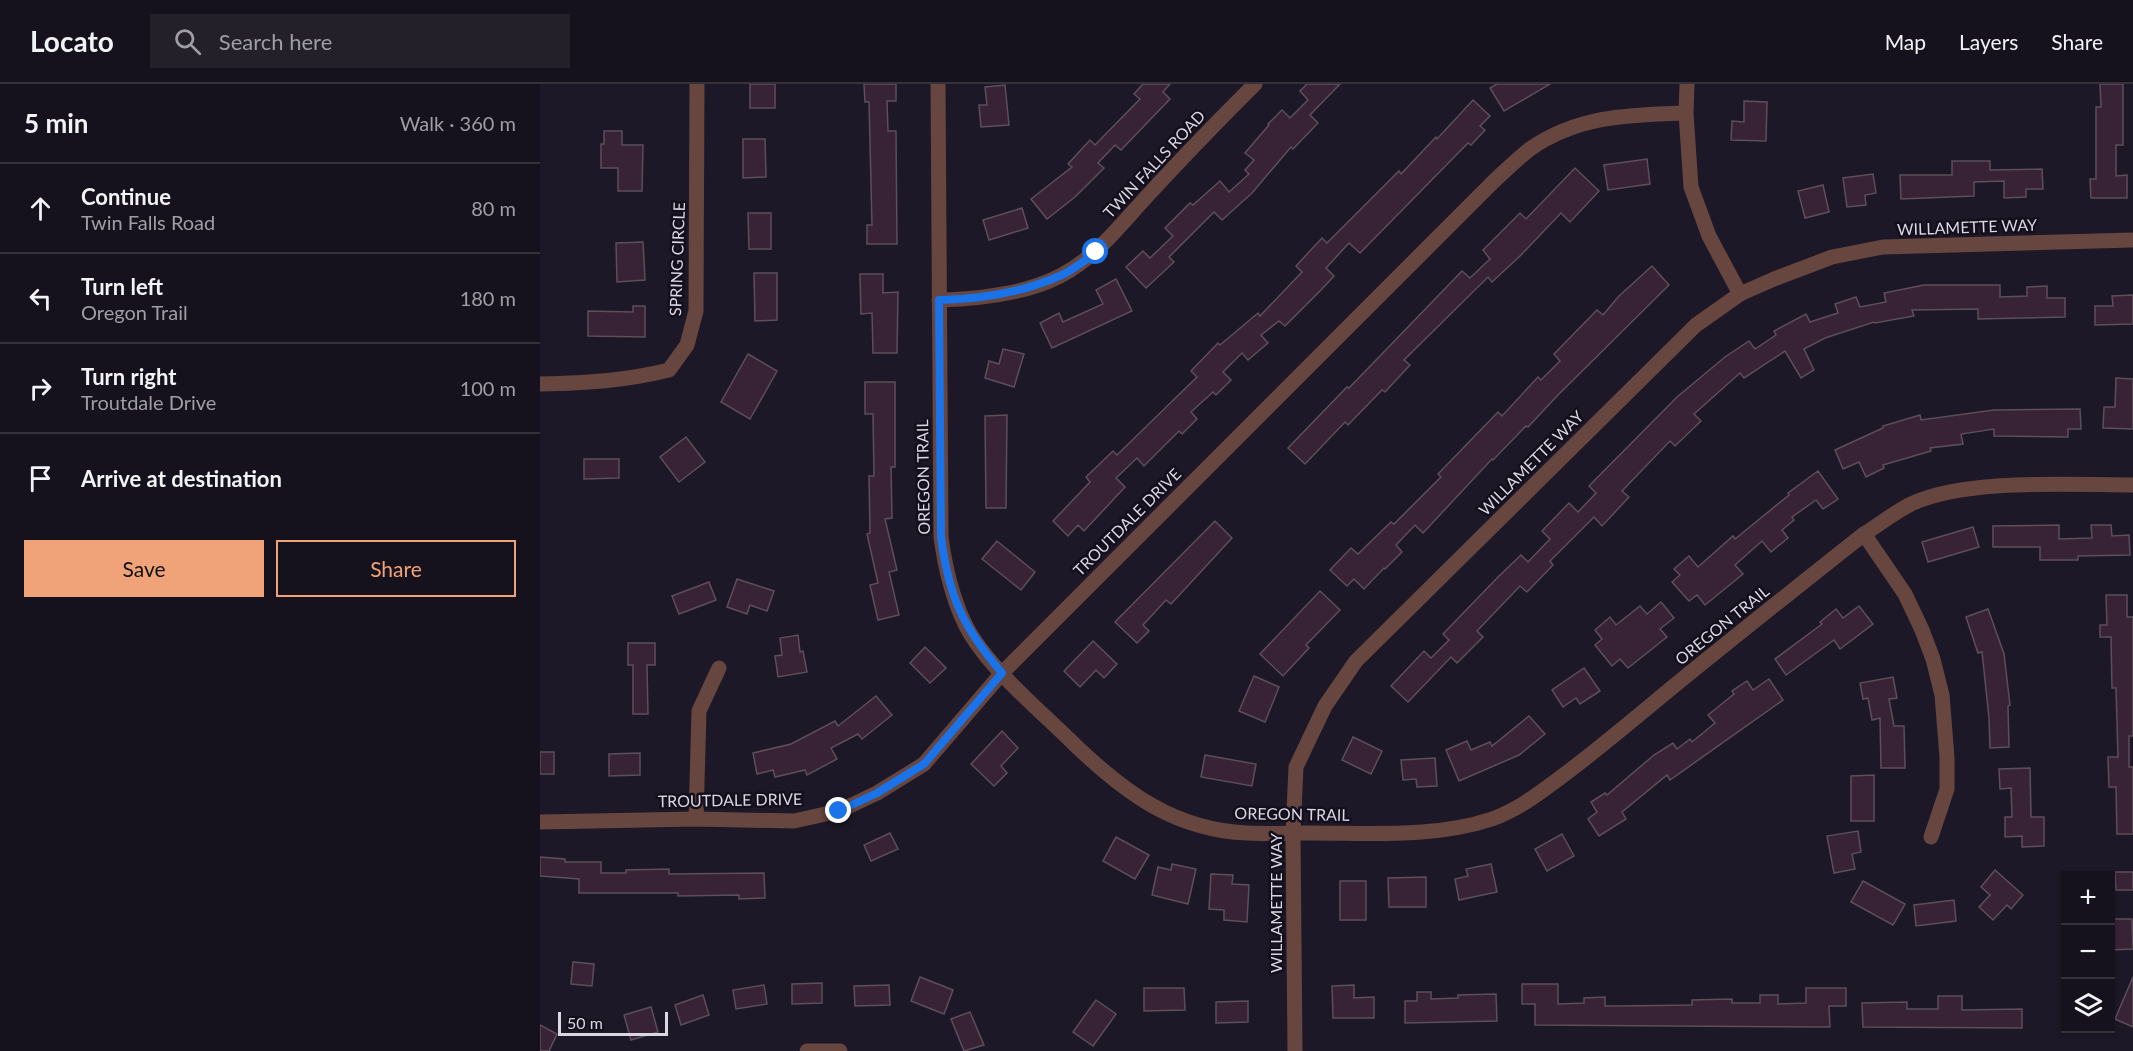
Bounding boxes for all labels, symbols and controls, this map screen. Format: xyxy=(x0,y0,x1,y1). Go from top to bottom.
search box xyxy=(150,14,570,68)
text: Locato xyxy=(30,24,114,58)
icon: search xyxy=(171,25,204,58)
text: Search here xyxy=(219,28,332,55)
text: Map xyxy=(1885,29,1926,54)
text: Layers xyxy=(1959,29,2018,54)
text: Share xyxy=(2051,29,2103,54)
street label: TWIN FALLS ROAD xyxy=(1099,106,1208,221)
text: 5 min xyxy=(24,107,88,139)
text: Walk · 360 m xyxy=(400,111,516,135)
text: Continue xyxy=(81,183,171,210)
icon: ahead xyxy=(24,192,57,225)
text: 80 m xyxy=(471,196,516,220)
street label: SPRING CIRCLE xyxy=(665,202,688,316)
text: Twin Falls Road xyxy=(81,210,215,234)
street label: WILLAMETTE WAY xyxy=(1897,215,2037,238)
route start xyxy=(1082,238,1108,264)
text: Turn left xyxy=(81,273,163,300)
icon: left xyxy=(24,282,57,315)
text: 180 m xyxy=(460,286,516,310)
text: Oregon Trail xyxy=(81,300,188,324)
text: Turn right xyxy=(81,363,176,390)
icon: right xyxy=(24,372,57,405)
text: 100 m xyxy=(460,376,516,400)
text: Troutdale Drive xyxy=(81,390,216,414)
street label: WILLAMETTE WAY xyxy=(1474,406,1587,519)
street label: OREGON TRAIL xyxy=(912,419,933,535)
icon: arrive xyxy=(24,462,57,495)
street label: TROUTDALE DRIVE xyxy=(1069,464,1184,579)
text: Arrive at destination xyxy=(81,465,282,492)
button: Save xyxy=(24,540,264,597)
button: Share xyxy=(276,540,516,597)
street label: OREGON TRAIL xyxy=(1671,581,1772,668)
street label: TROUTDALE DRIVE xyxy=(658,789,802,810)
route end xyxy=(825,797,851,823)
street label: OREGON TRAIL xyxy=(1234,803,1350,824)
street label: WILLAMETTE WAY xyxy=(1266,833,1285,973)
map controls xyxy=(2061,871,2115,1033)
button: + xyxy=(2061,871,2115,925)
button: − xyxy=(2061,925,2115,979)
button: layers xyxy=(2061,979,2115,1033)
scale bar xyxy=(558,1009,668,1036)
text: 50 m xyxy=(567,1013,603,1032)

